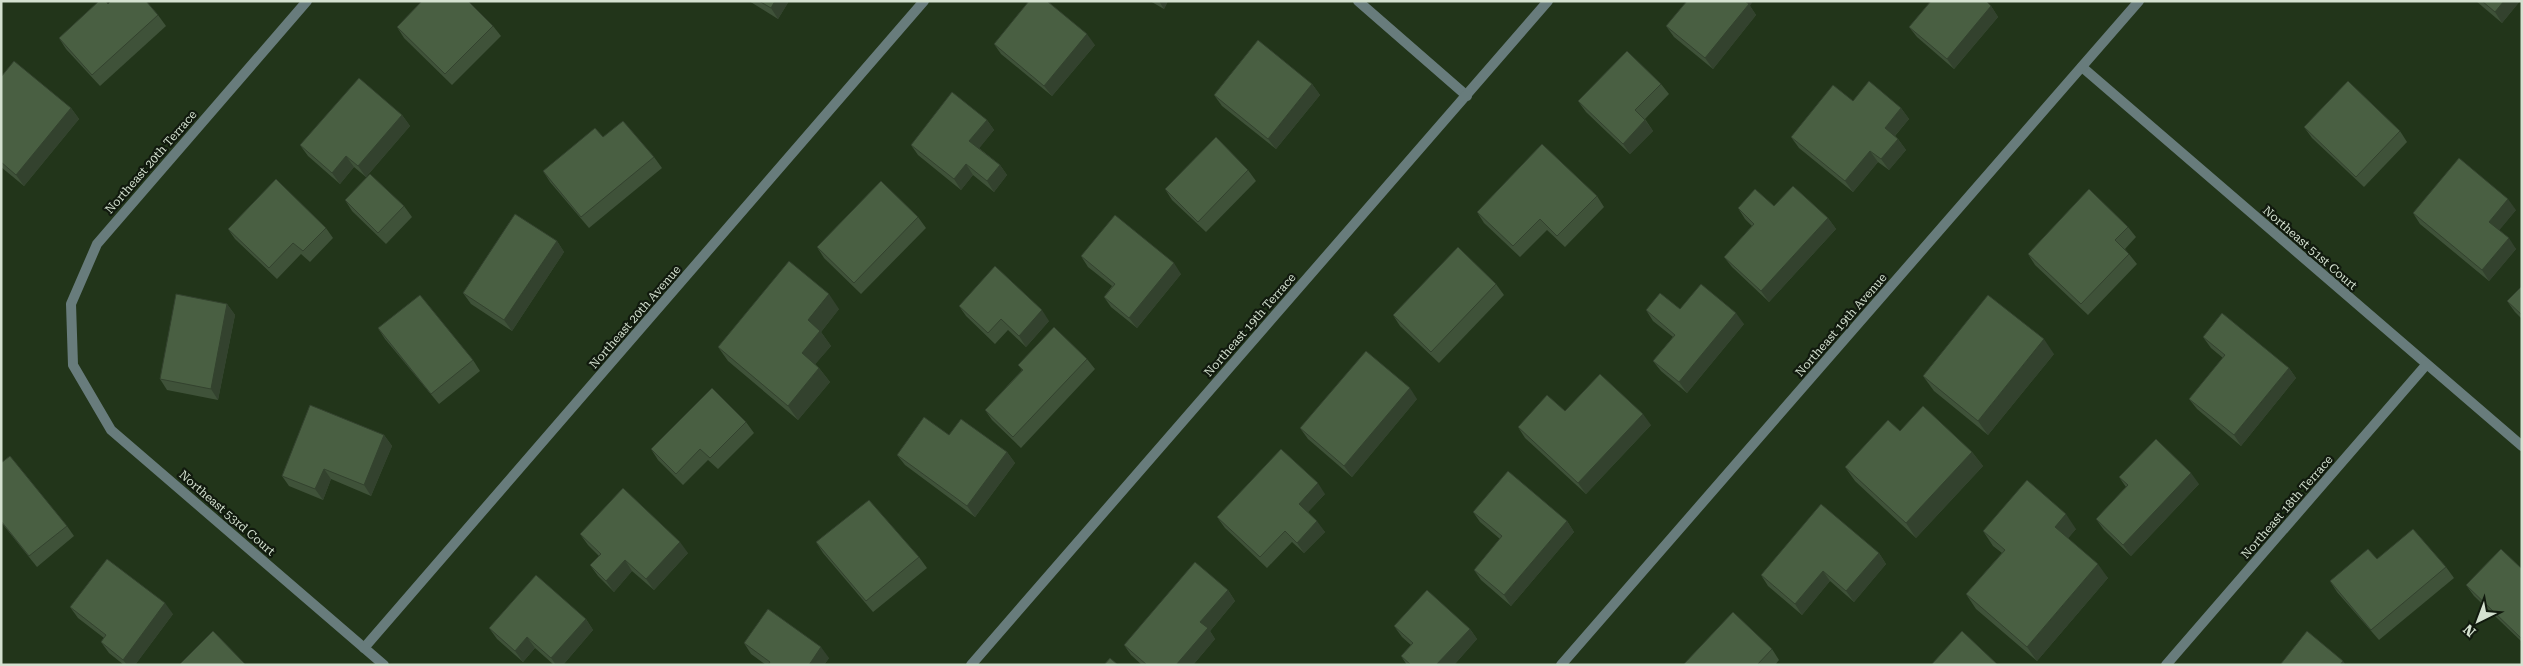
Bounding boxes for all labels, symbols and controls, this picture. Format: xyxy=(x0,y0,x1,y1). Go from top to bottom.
street label: Northeast 20th Terrace xyxy=(102,107,200,217)
street label: Northeast 51st Court xyxy=(2260,203,2360,293)
street label: Northeast 20th Avenue xyxy=(586,262,684,371)
street label: Northeast 19th Terrace xyxy=(1201,270,1299,380)
street label: Northeast 19th Avenue xyxy=(1792,270,1890,379)
street label: Northeast 18th Terrace xyxy=(2238,452,2336,562)
street label: Northeast 53rd Court xyxy=(176,468,278,559)
north arrow xyxy=(2453,596,2503,646)
text: N xyxy=(2460,621,2479,640)

